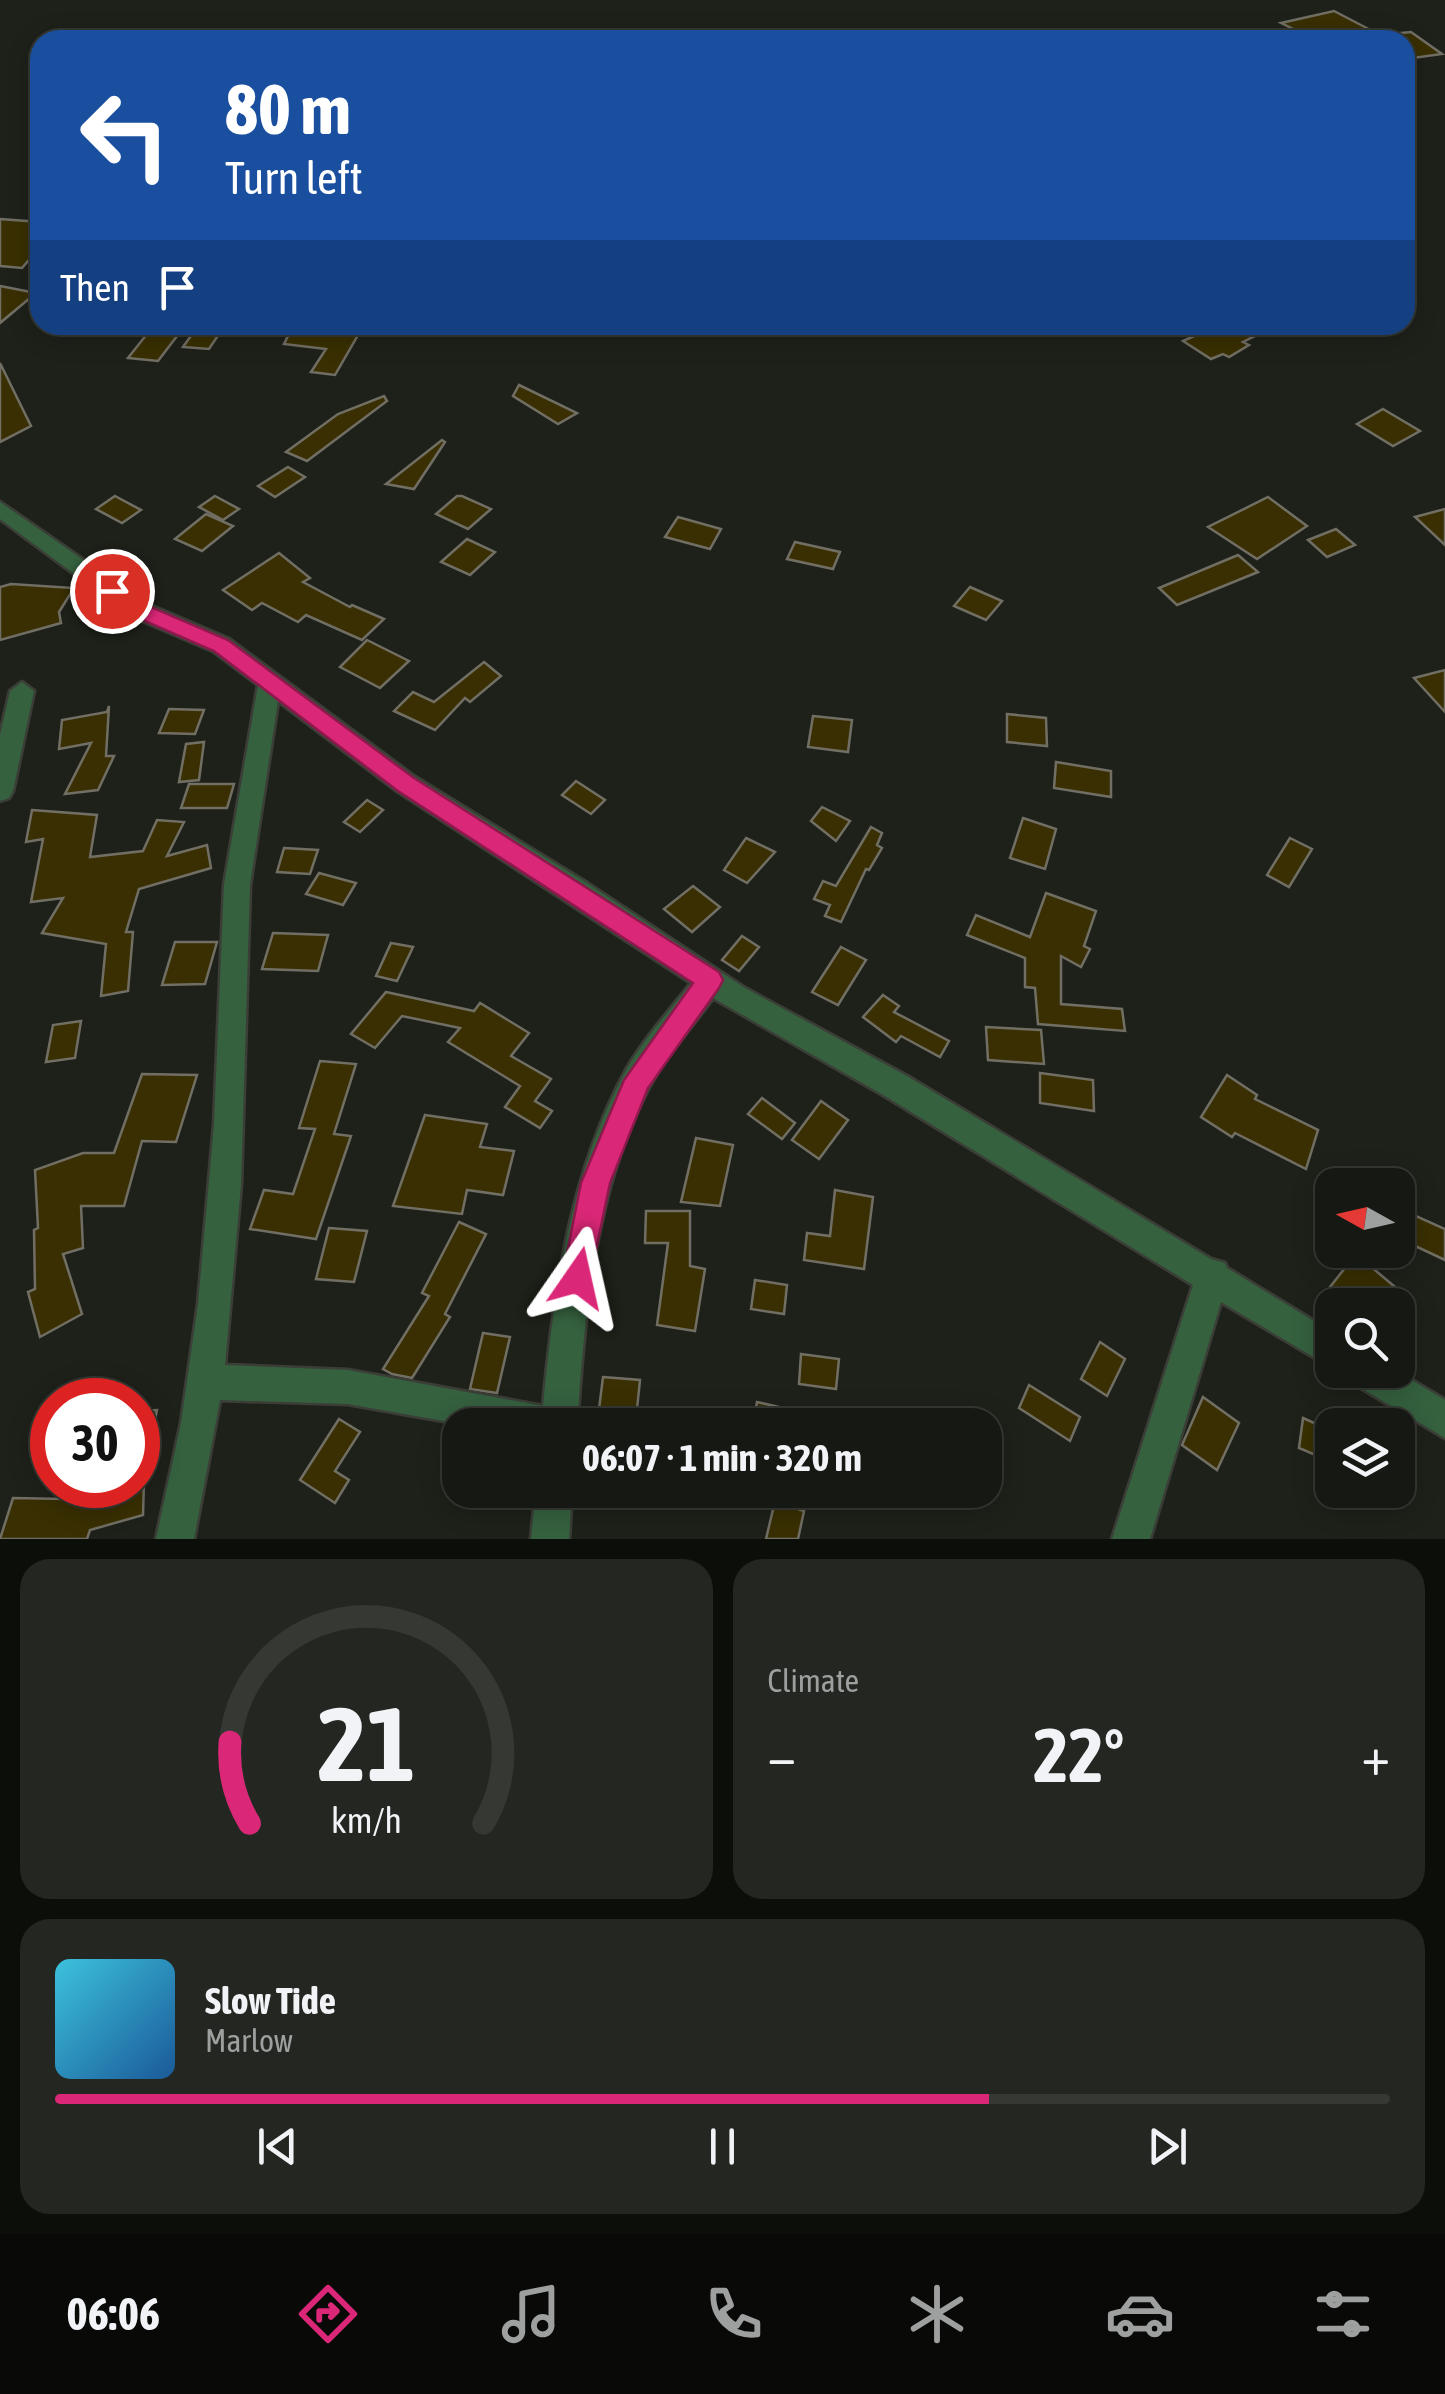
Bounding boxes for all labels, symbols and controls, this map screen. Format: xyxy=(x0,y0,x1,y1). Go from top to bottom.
text: 80 m xyxy=(225,69,351,149)
icon: left xyxy=(60,70,190,200)
text: Turn left xyxy=(225,152,363,204)
icon: arrive xyxy=(150,260,205,315)
text: Then xyxy=(60,266,130,309)
pin xyxy=(70,549,155,634)
icon: arrive xyxy=(85,564,140,619)
north arrow xyxy=(1315,1168,1415,1268)
map controls xyxy=(1315,1168,1415,1508)
position arrow xyxy=(526,1226,630,1330)
button: search xyxy=(1315,1288,1415,1388)
speed limit sign: 30 xyxy=(30,1378,160,1508)
button: layers xyxy=(1315,1408,1415,1508)
text: 06:07 · 1 min · 320 m xyxy=(582,1436,862,1479)
text: Climate xyxy=(768,1662,859,1699)
text: 21 xyxy=(317,1684,415,1803)
text: 22° xyxy=(1033,1712,1124,1798)
text: − xyxy=(768,1724,796,1787)
text: + xyxy=(1361,1724,1390,1787)
text: km/h xyxy=(331,1800,402,1841)
text: Slow Tide xyxy=(205,1979,336,2022)
text: Marlow xyxy=(205,2022,293,2059)
icon: previous xyxy=(250,2119,305,2174)
icon: pause xyxy=(695,2119,750,2174)
icon: next xyxy=(1140,2119,1195,2174)
icon: directions xyxy=(293,2279,363,2349)
icon: music xyxy=(496,2279,566,2349)
icon: phone xyxy=(699,2279,769,2349)
icon: climate xyxy=(902,2279,972,2349)
icon: car xyxy=(1105,2279,1175,2349)
icon: filters xyxy=(1308,2279,1378,2349)
text: 06:06 xyxy=(67,2288,160,2340)

